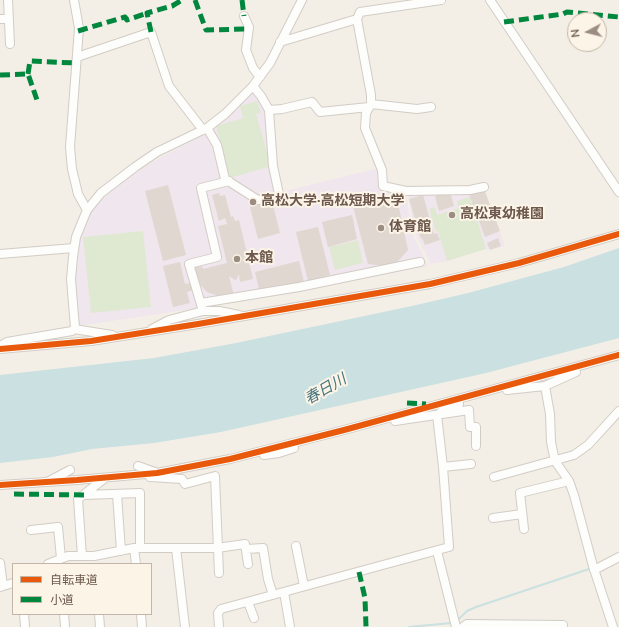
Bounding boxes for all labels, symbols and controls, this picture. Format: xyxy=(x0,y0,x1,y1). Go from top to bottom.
north arrow xyxy=(567,12,607,52)
text: N xyxy=(568,28,584,38)
place label: 高松大学·高松短期大学 xyxy=(261,194,404,210)
marker: 高松大学·高松短期大学 xyxy=(248,197,258,207)
place label: 高松東幼稚園 xyxy=(460,207,544,223)
marker: 高松東幼稚園 xyxy=(447,210,457,220)
place label: 体育館 xyxy=(389,220,431,236)
marker: 体育館 xyxy=(376,223,386,233)
place label: 本館 xyxy=(245,251,273,267)
marker: 本館 xyxy=(232,254,242,264)
water label: 春日川 xyxy=(302,371,350,409)
legend xyxy=(12,563,152,615)
text: 自転車道 xyxy=(50,572,98,588)
text: 小道 xyxy=(50,592,74,608)

